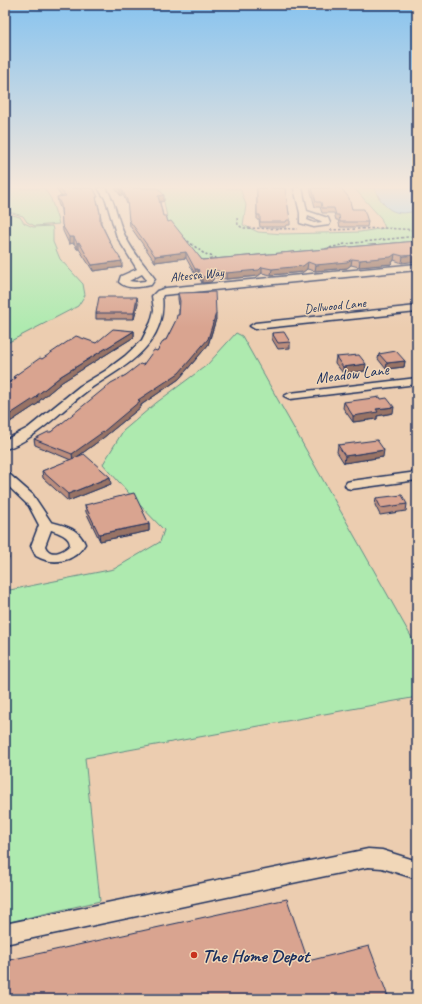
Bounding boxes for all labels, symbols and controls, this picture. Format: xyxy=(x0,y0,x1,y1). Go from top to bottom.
street label: Altessa Way xyxy=(170,264,226,286)
street label: Dellwood Lane xyxy=(304,295,367,317)
street label: Meadow Lane xyxy=(314,359,392,388)
place label: The Home Depot xyxy=(202,944,311,968)
marker: The Home Depot xyxy=(189,950,199,960)

